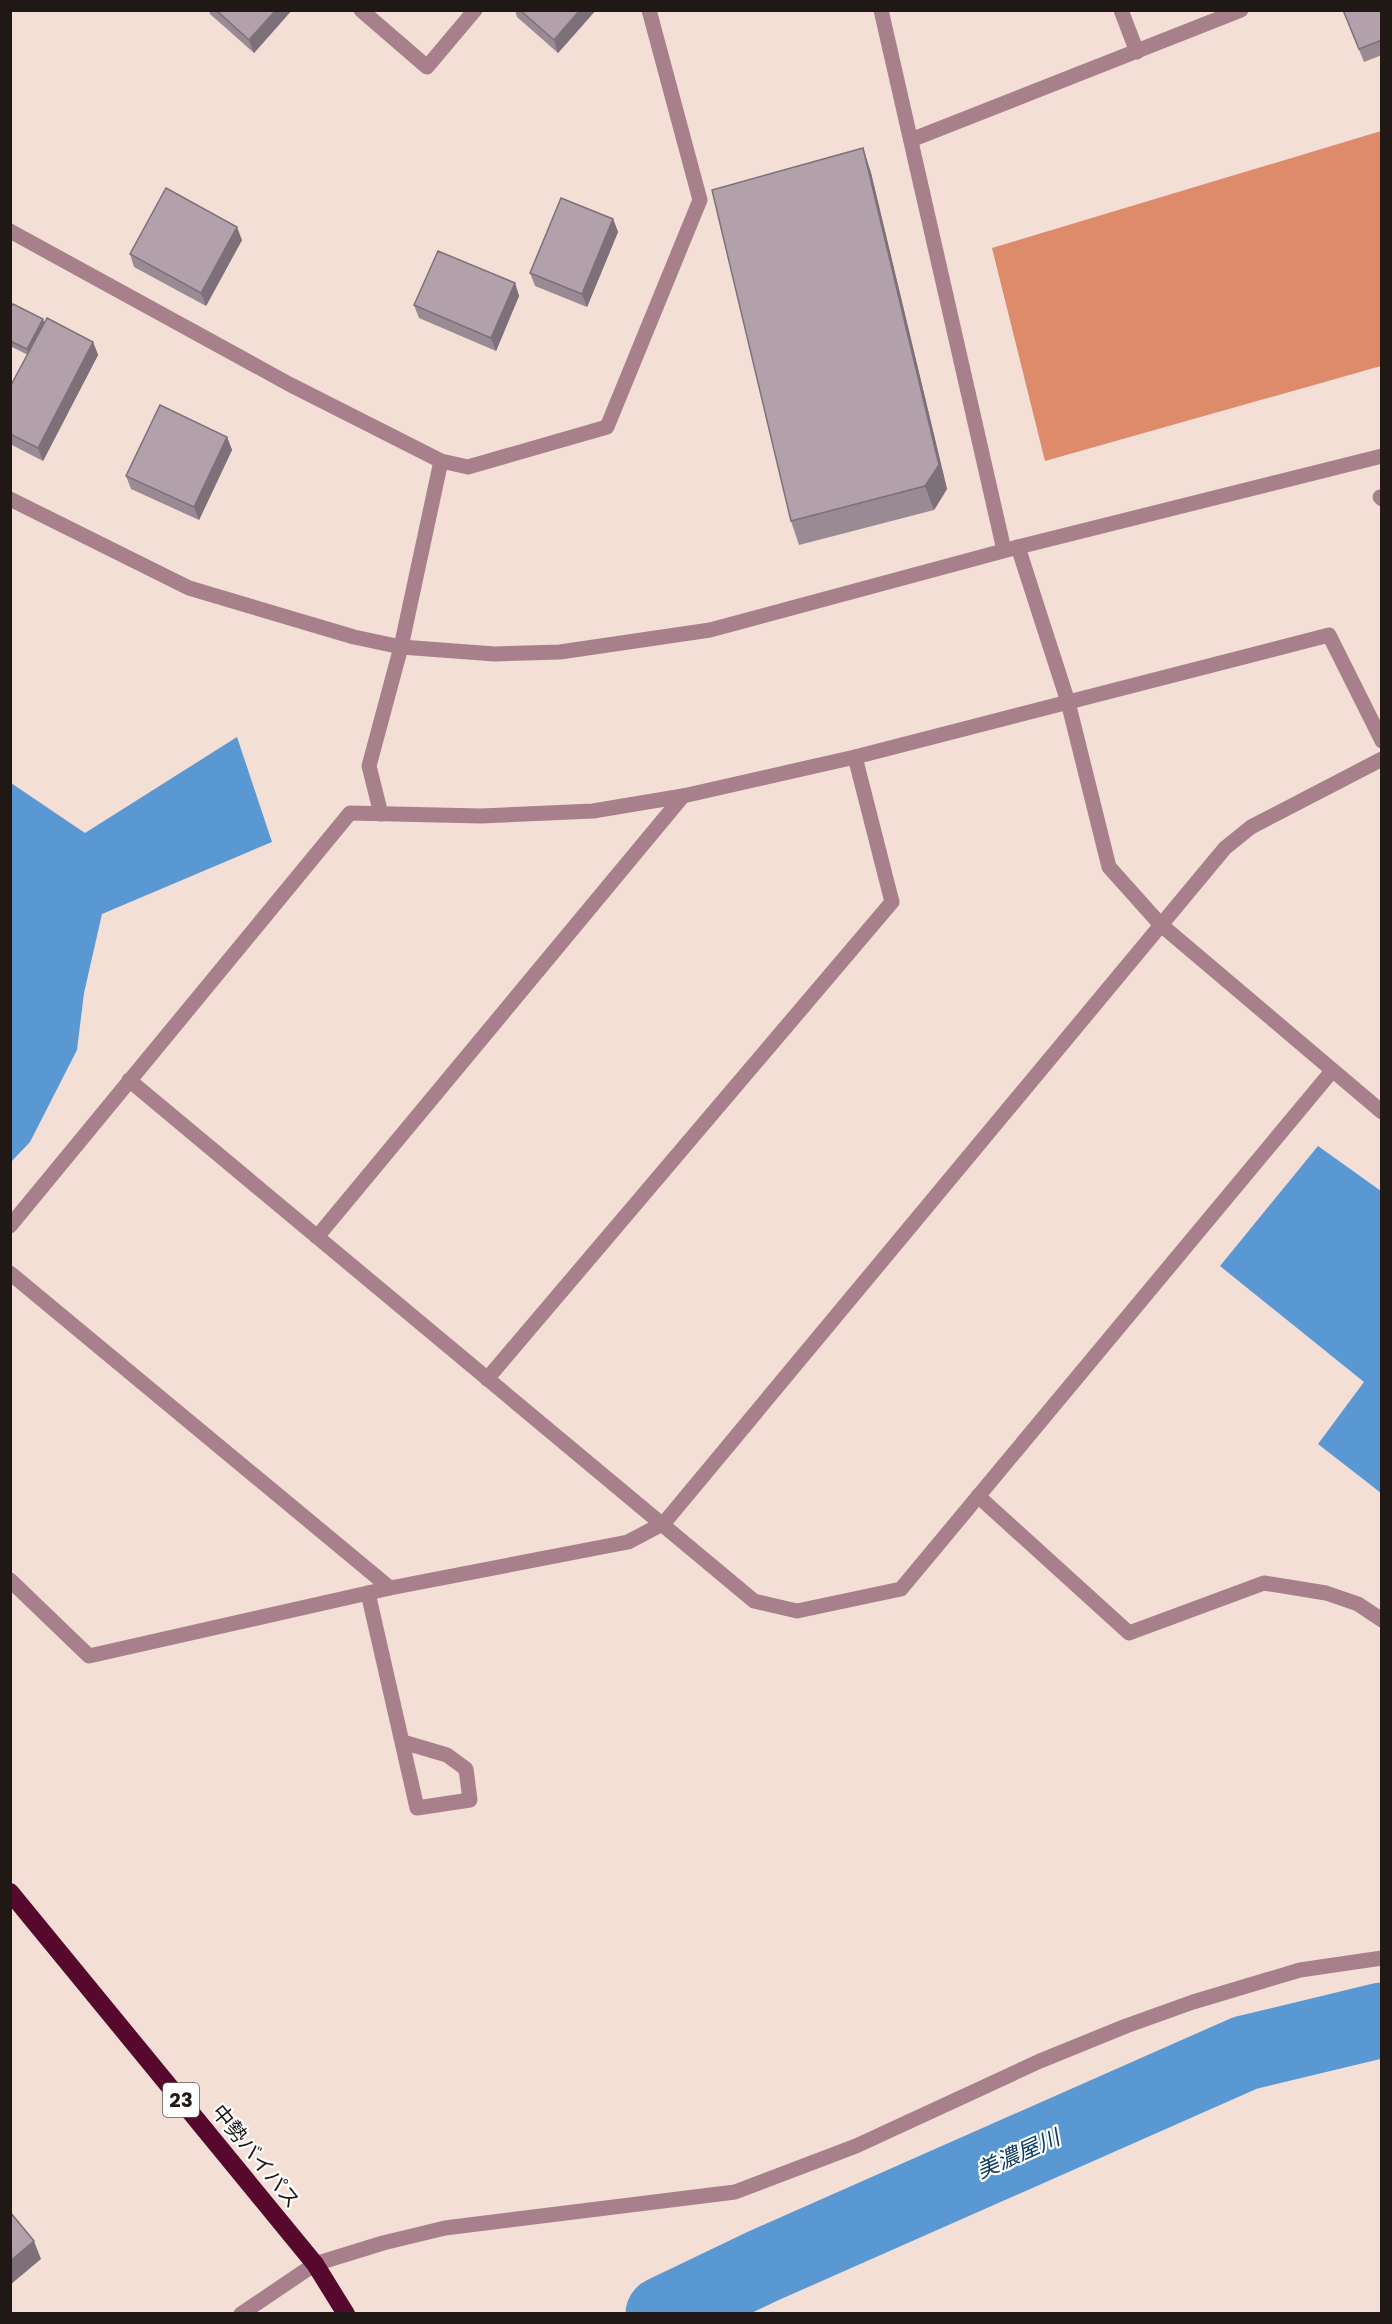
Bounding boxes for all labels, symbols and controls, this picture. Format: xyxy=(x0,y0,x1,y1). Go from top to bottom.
road number: 23 xyxy=(163,2083,199,2117)
street label: 中勢バイパス xyxy=(205,2098,307,2214)
water label: 美濃屋川 xyxy=(971,2121,1066,2186)

